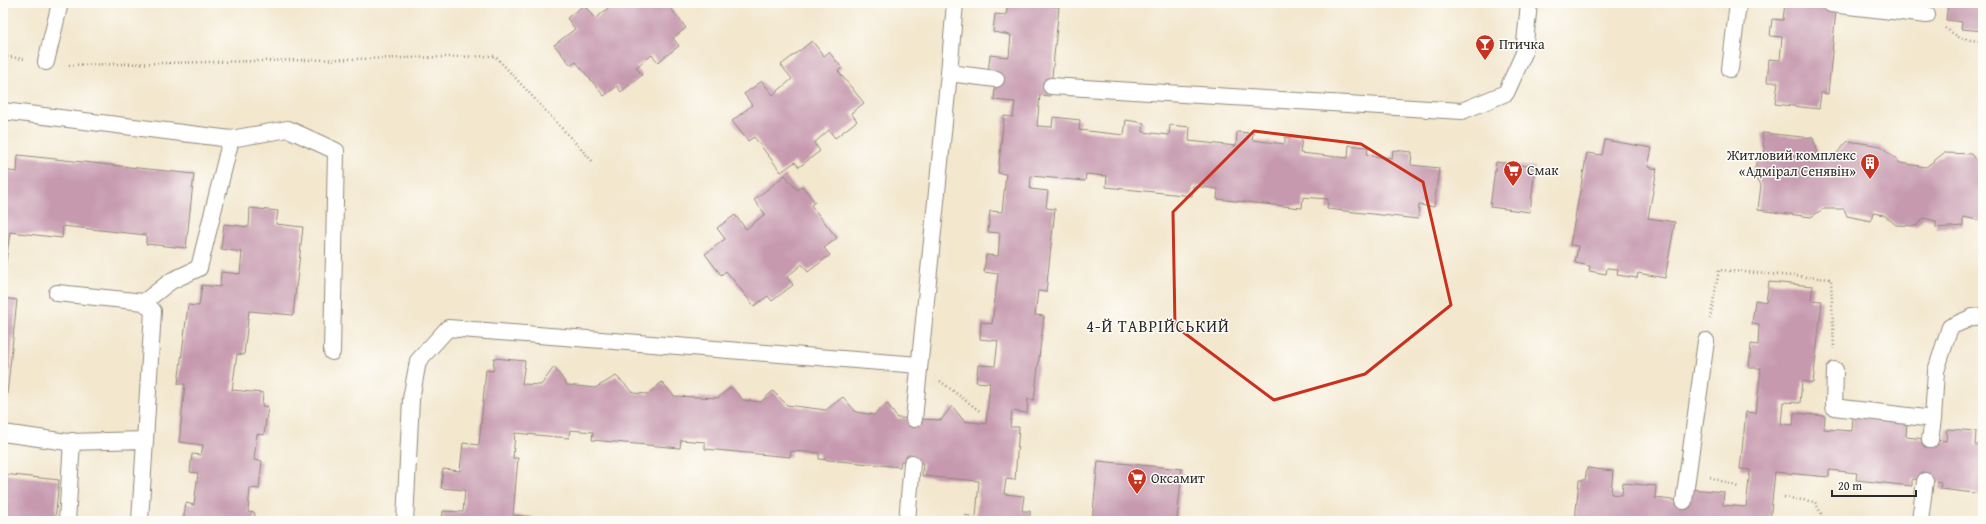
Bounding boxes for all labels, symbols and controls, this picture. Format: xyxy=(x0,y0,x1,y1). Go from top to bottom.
bar icon: Птичка xyxy=(1474,33,1496,61)
place label: Птичка xyxy=(1499,34,1545,54)
place label: Житловий комплекс «Адмірал Сенявін» xyxy=(1726,145,1856,181)
building icon: Житловий комплекс «Адмірал Сенявін» xyxy=(1859,152,1881,180)
supermarket icon: Смак xyxy=(1502,159,1524,187)
place label: Смак xyxy=(1527,160,1559,180)
district label: 4-Й ТАВРІЙСЬКИЙ xyxy=(1086,314,1230,338)
supermarket icon: Оксамит xyxy=(1126,467,1148,495)
place label: Оксамит xyxy=(1151,468,1205,488)
scale bar xyxy=(1832,472,1916,498)
text: 20 m xyxy=(1838,477,1862,494)

